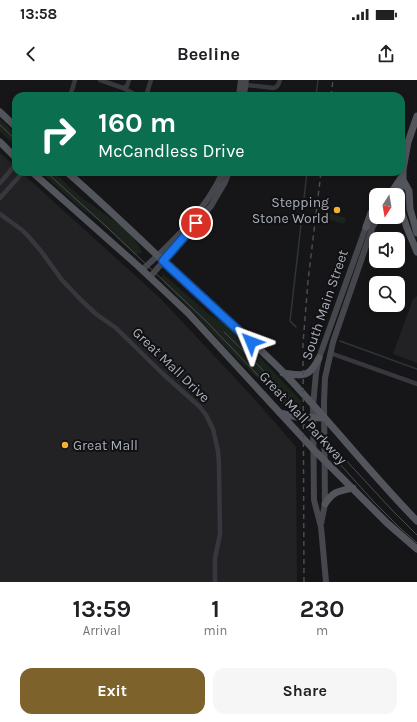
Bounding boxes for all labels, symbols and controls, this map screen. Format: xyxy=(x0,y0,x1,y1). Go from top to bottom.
text: 13:58 xyxy=(20,5,57,23)
icon: back xyxy=(20,43,42,65)
text: Beeline xyxy=(177,43,240,65)
icon: share xyxy=(375,43,397,65)
text: 160 m xyxy=(98,106,176,139)
icon: right xyxy=(32,108,84,160)
text: McCandless Drive xyxy=(98,140,245,162)
north arrow xyxy=(369,188,405,224)
map controls xyxy=(369,188,405,312)
place label: Stepping Stone World xyxy=(252,194,329,227)
marker: Stepping Stone World xyxy=(332,205,342,215)
pin xyxy=(179,206,213,240)
icon: arrive xyxy=(185,212,207,234)
button: sound xyxy=(369,232,405,268)
street label: South Main Street xyxy=(298,248,352,362)
button: search xyxy=(369,276,405,312)
position arrow xyxy=(230,321,272,363)
street label: Great Mall Drive xyxy=(129,324,213,406)
street label: Great Mall Parkway xyxy=(255,368,351,468)
place label: Great Mall xyxy=(73,437,138,454)
marker: Great Mall xyxy=(60,440,70,450)
text: 13:59 xyxy=(72,595,131,623)
text: 1 xyxy=(211,595,220,623)
text: 230 xyxy=(300,595,345,623)
text: Arrival xyxy=(83,623,121,638)
text: min xyxy=(204,623,227,638)
text: m xyxy=(316,623,328,638)
button: Exit xyxy=(20,668,205,714)
button: Share xyxy=(213,668,397,714)

